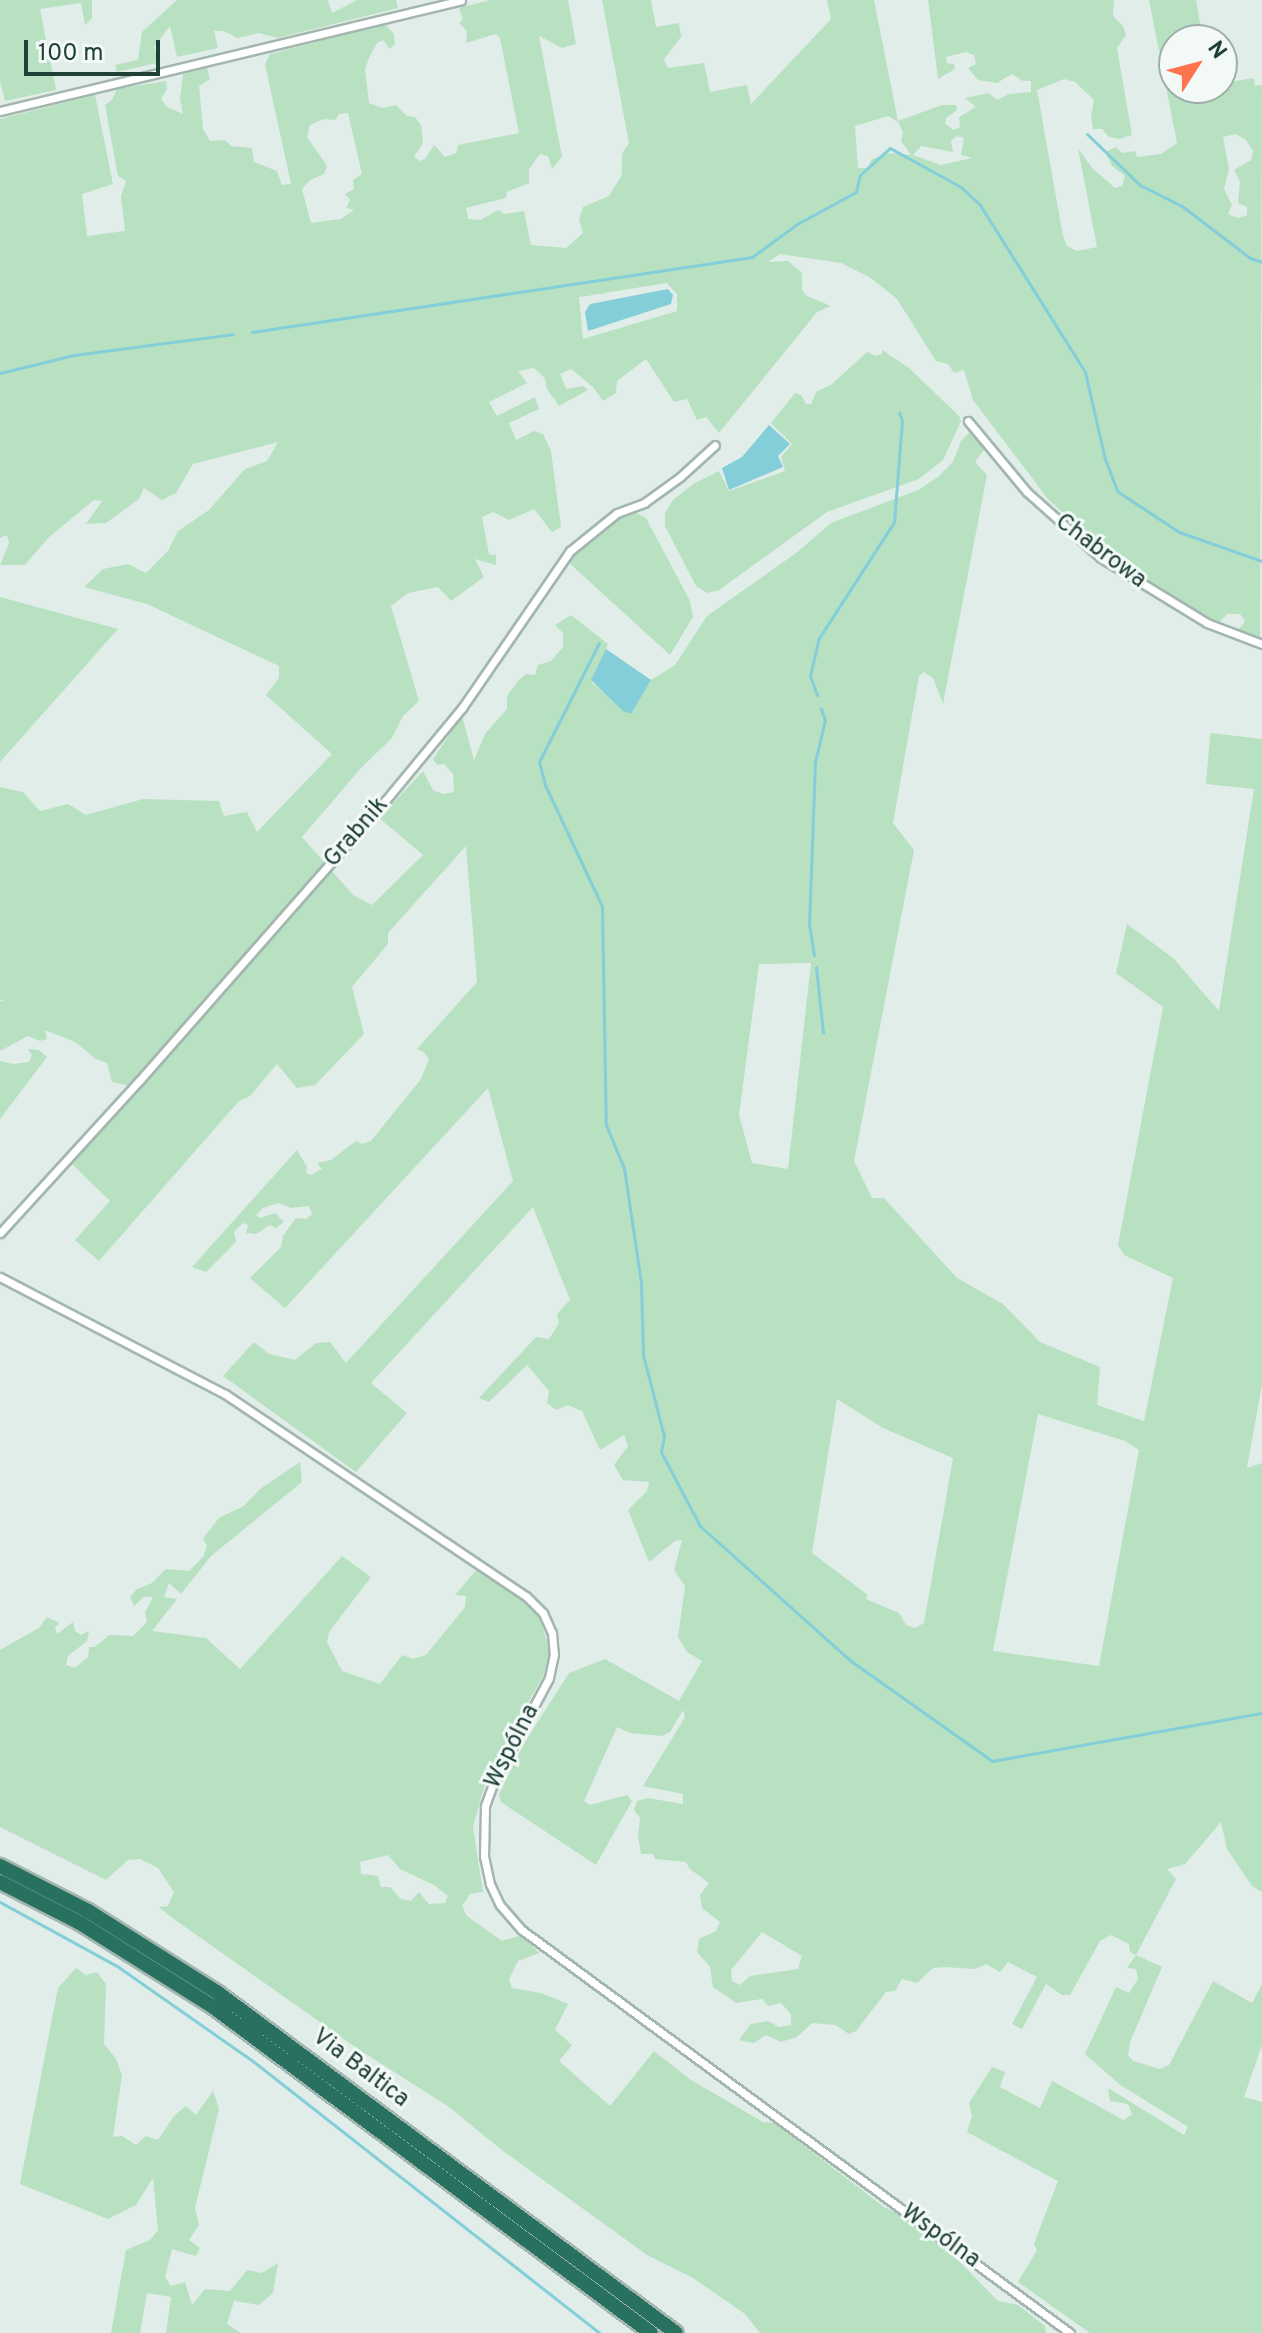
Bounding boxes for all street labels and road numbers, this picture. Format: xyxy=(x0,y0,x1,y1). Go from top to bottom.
street label: Chabrowa xyxy=(1049,508,1151,596)
street label: Grabnik xyxy=(319,792,395,874)
street label: Wspólna xyxy=(480,1700,546,1794)
street label: Via Baltica xyxy=(306,2023,414,2115)
street label: Wspólna xyxy=(895,2199,985,2275)

